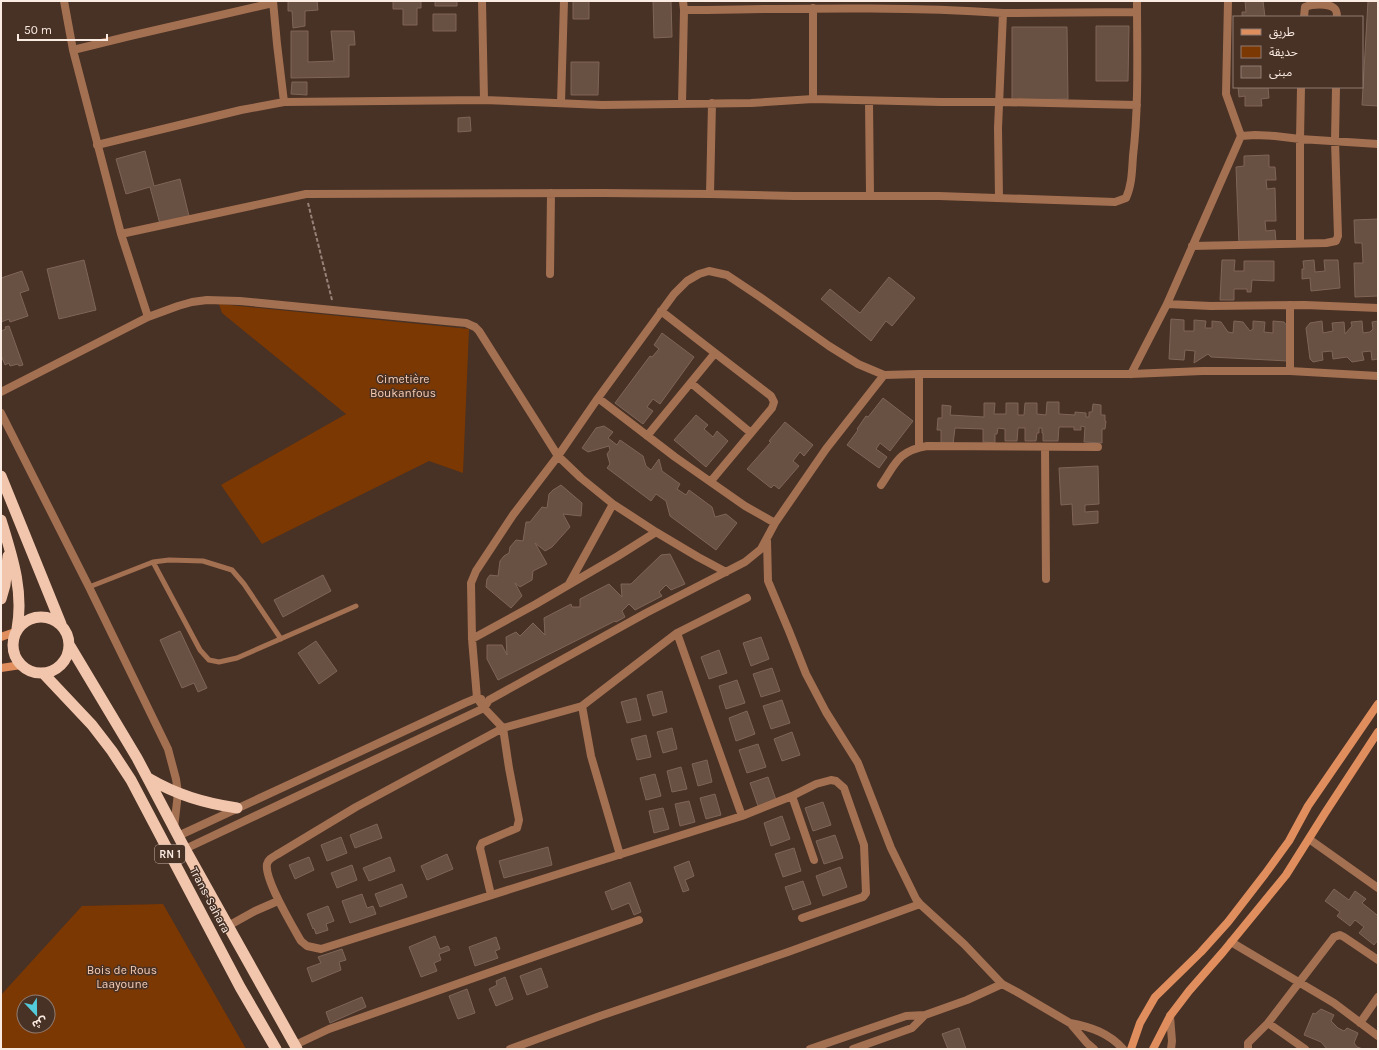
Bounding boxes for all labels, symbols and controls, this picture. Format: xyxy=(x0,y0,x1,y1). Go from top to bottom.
scale bar xyxy=(18,16,107,42)
legend xyxy=(1233,16,1363,88)
text: 50 m xyxy=(24,23,52,37)
text: طريق xyxy=(1269,25,1295,40)
text: حديقة xyxy=(1269,45,1298,59)
text: مبنى xyxy=(1269,65,1292,79)
park label: Cimetière Boukanfous xyxy=(370,372,436,400)
road number: RN 1 xyxy=(155,845,185,863)
street label: Trans-Sahara xyxy=(187,865,233,935)
park label: Bois de Rous Laayoune xyxy=(87,963,157,991)
north arrow xyxy=(16,994,56,1034)
text: ش xyxy=(30,1014,49,1032)

